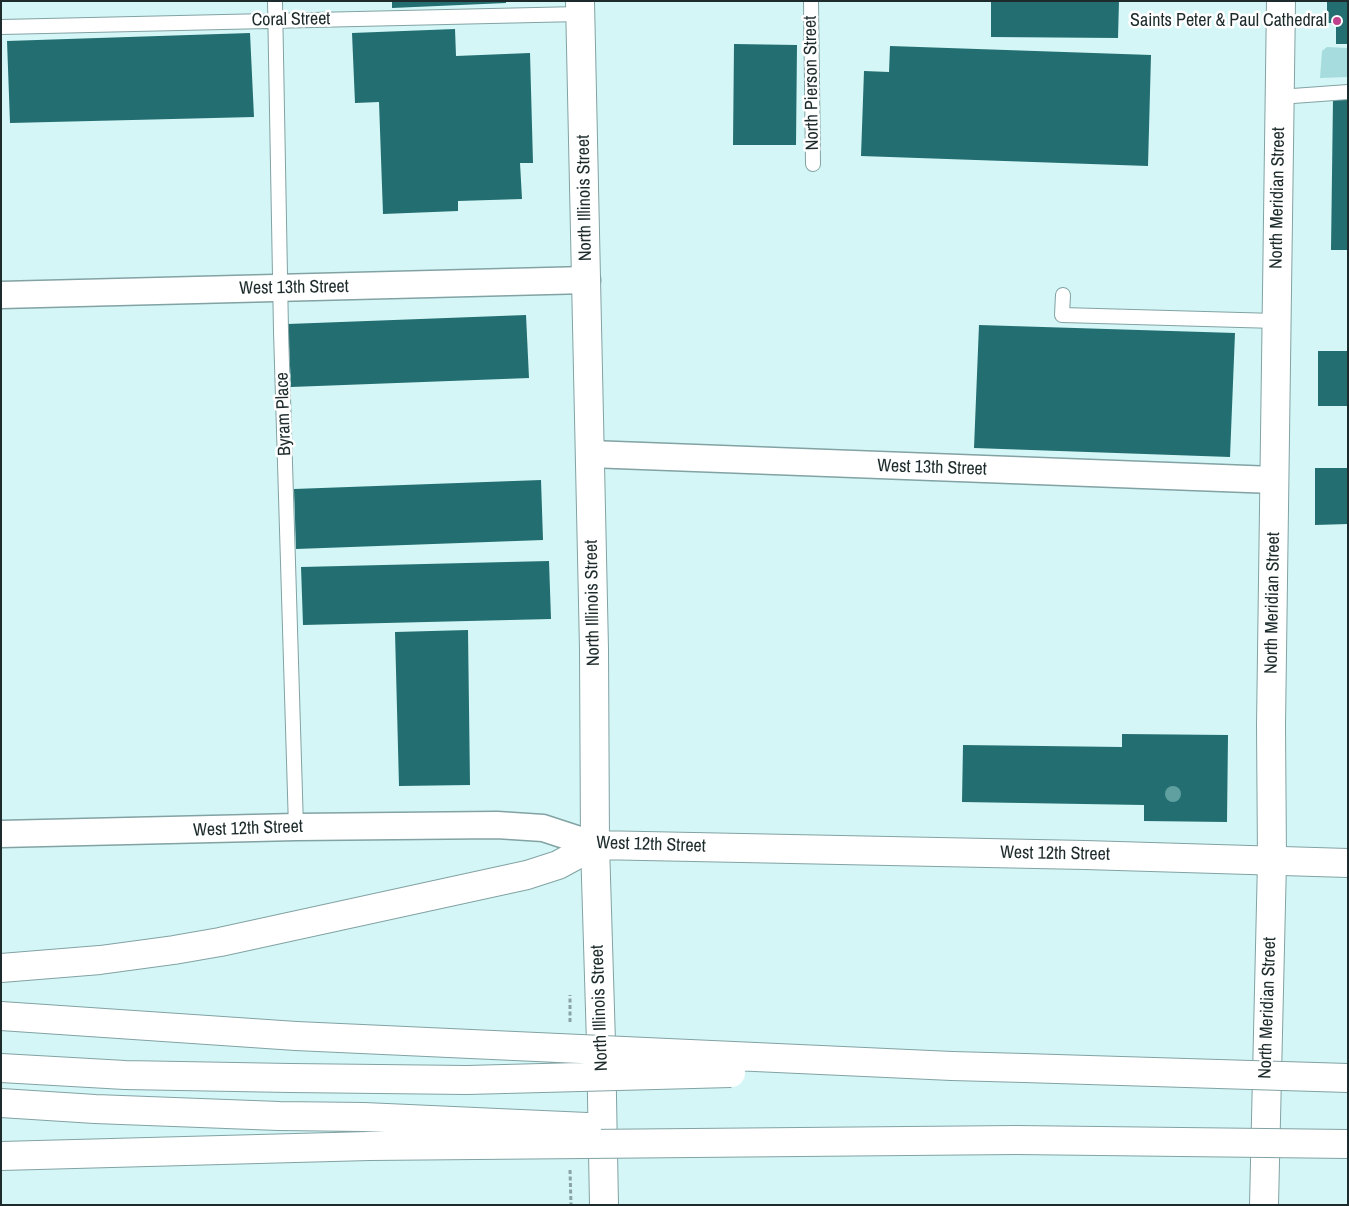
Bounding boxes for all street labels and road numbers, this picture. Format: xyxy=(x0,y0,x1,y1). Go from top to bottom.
street label: Coral Street xyxy=(251,9,331,31)
street label: North Pierson Street xyxy=(800,16,824,150)
street label: North Meridian Street xyxy=(1266,127,1290,269)
street label: North Illinois Street xyxy=(573,135,597,261)
street label: West 13th Street xyxy=(239,276,349,300)
street label: Byram Place xyxy=(272,372,296,456)
street label: West 13th Street xyxy=(877,455,987,481)
street label: North Meridian Street xyxy=(1261,532,1285,674)
street label: North Illinois Street xyxy=(581,540,605,666)
street label: West 12th Street xyxy=(193,816,303,842)
street label: West 12th Street xyxy=(596,832,706,858)
street label: West 12th Street xyxy=(1000,842,1110,866)
street label: North Meridian Street xyxy=(1255,937,1281,1079)
street label: North Illinois Street xyxy=(587,944,613,1072)

